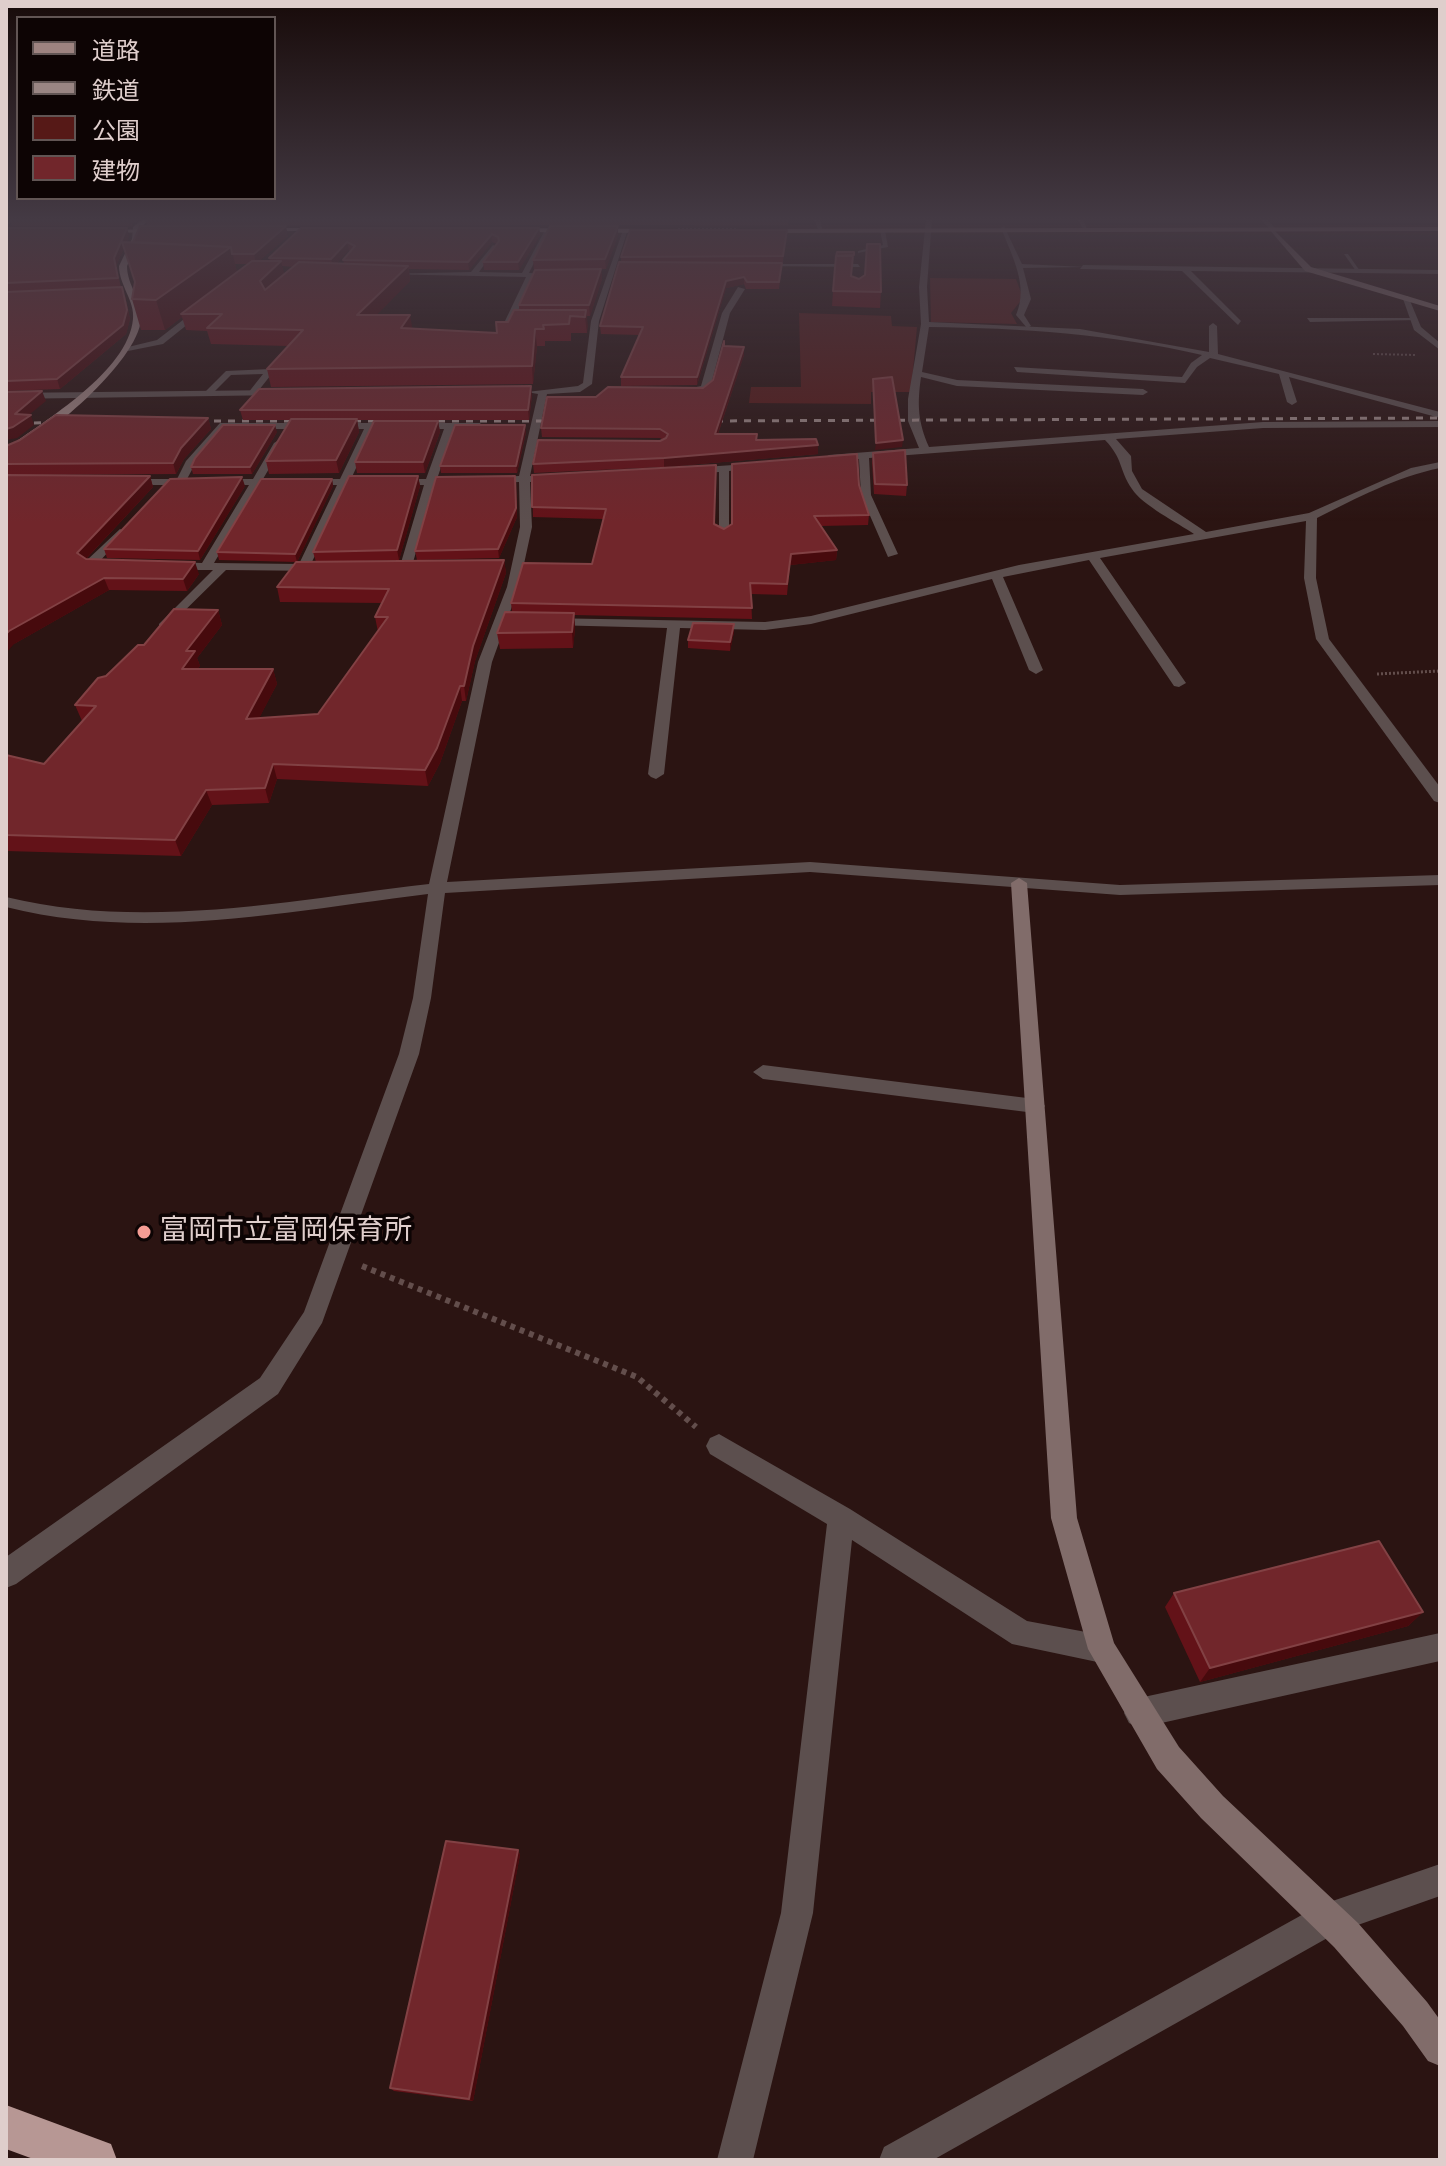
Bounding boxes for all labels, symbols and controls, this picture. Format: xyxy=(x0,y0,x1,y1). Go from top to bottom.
legend xyxy=(16,16,276,200)
text: 道路 xyxy=(92,37,140,66)
text: 鉄道 xyxy=(92,77,140,106)
text: 公園 xyxy=(92,117,140,146)
text: 建物 xyxy=(92,157,140,186)
place label: 富岡市立富岡保育所 xyxy=(160,1215,412,1249)
marker: 富岡市立富岡保育所 xyxy=(135,1223,153,1241)

